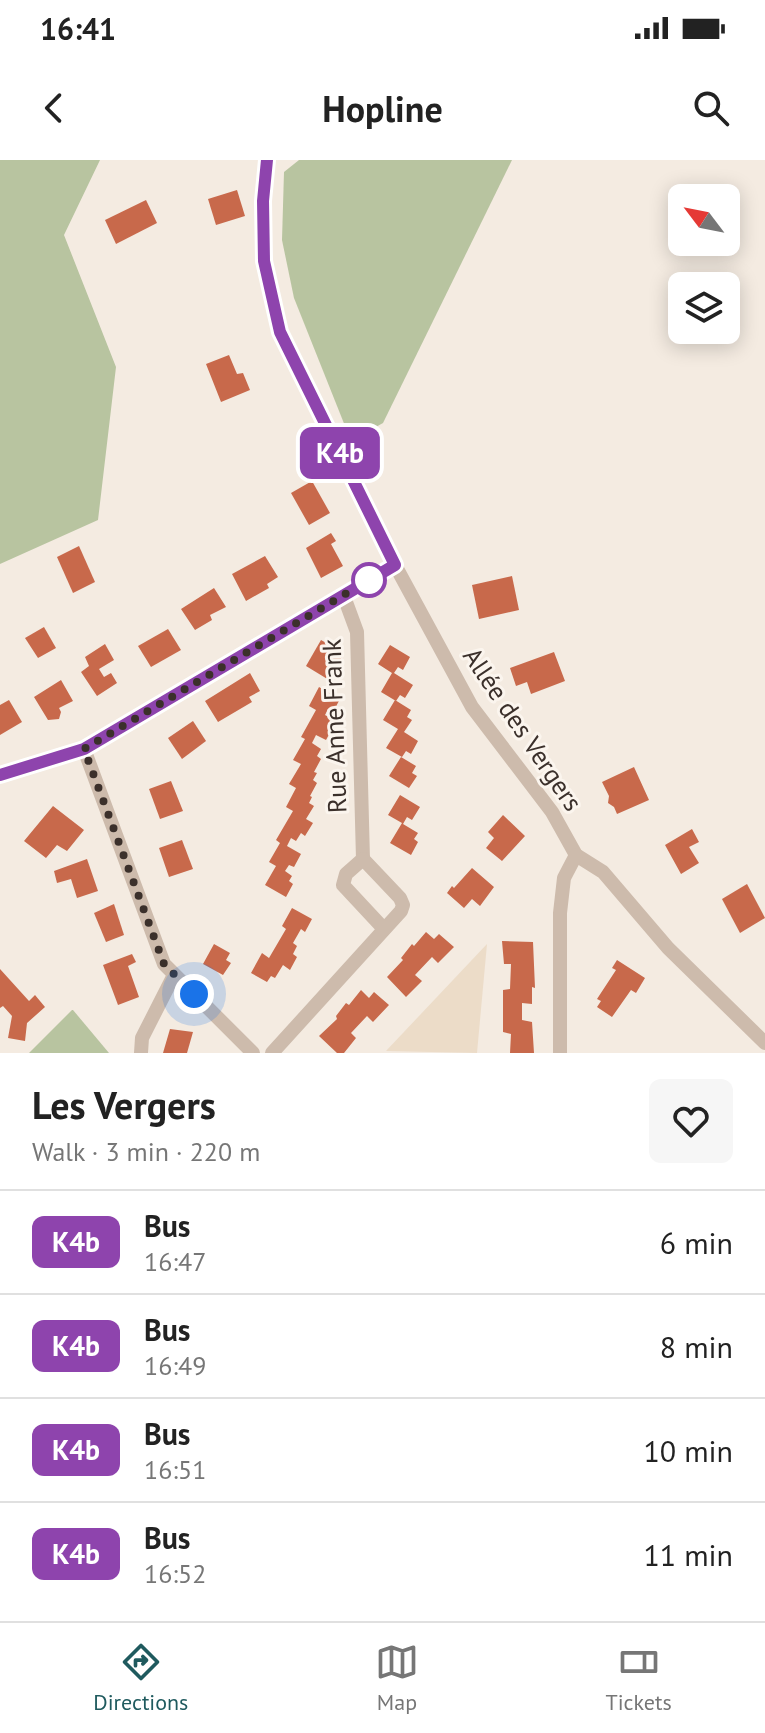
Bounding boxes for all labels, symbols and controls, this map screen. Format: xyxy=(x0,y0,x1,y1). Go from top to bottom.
text: 16:41 xyxy=(40,9,116,48)
text: Hopline xyxy=(322,85,443,132)
icon: back xyxy=(32,86,76,130)
icon: search xyxy=(689,86,733,130)
north arrow xyxy=(668,184,740,256)
map controls xyxy=(668,184,740,344)
button: layers xyxy=(668,272,740,344)
line badge: K4b xyxy=(294,427,386,479)
text: K4b xyxy=(316,434,364,471)
unlabelled marker xyxy=(352,563,386,597)
street label: Rue Anne Frank xyxy=(314,638,354,814)
street label: Allée des Vergers xyxy=(456,641,590,817)
your location xyxy=(174,974,214,1014)
button: heart xyxy=(649,1079,733,1163)
text: Les Vergers xyxy=(32,1080,216,1129)
text: Walk · 3 min · 220 m xyxy=(32,1135,260,1168)
text: Bus xyxy=(144,1206,191,1245)
text: K4b xyxy=(52,1223,100,1260)
text: 6 min xyxy=(660,1223,733,1262)
text: 16:47 xyxy=(144,1245,206,1278)
text: Bus xyxy=(144,1310,191,1349)
text: K4b xyxy=(52,1327,100,1364)
text: 8 min xyxy=(660,1327,733,1366)
text: 16:49 xyxy=(144,1349,206,1382)
text: Bus xyxy=(144,1414,191,1453)
text: K4b xyxy=(52,1431,100,1468)
text: 10 min xyxy=(643,1431,733,1470)
text: 16:51 xyxy=(144,1453,206,1486)
text: Bus xyxy=(144,1518,191,1557)
text: K4b xyxy=(52,1535,100,1572)
text: 11 min xyxy=(643,1535,733,1574)
text: 16:52 xyxy=(144,1557,206,1590)
tab: Directions xyxy=(93,1640,188,1716)
tab: Map xyxy=(375,1640,419,1716)
tab: Tickets xyxy=(606,1640,672,1716)

